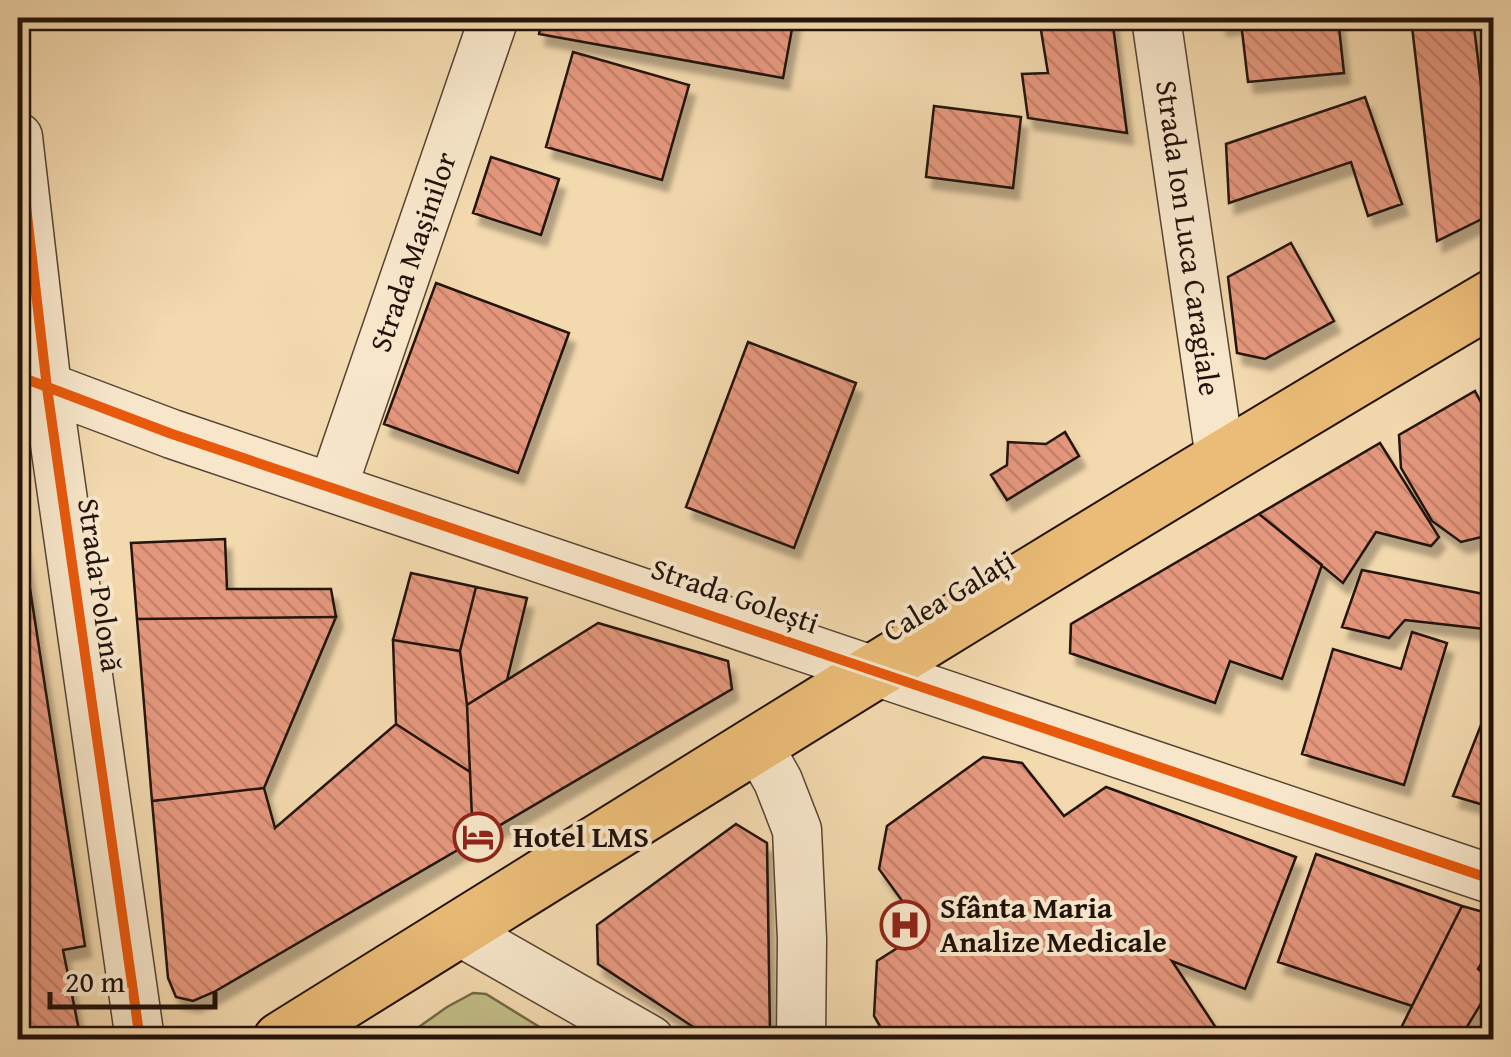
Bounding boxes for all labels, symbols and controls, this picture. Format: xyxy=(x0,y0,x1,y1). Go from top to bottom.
street label: Strada Ion Luca Caragiale xyxy=(1145,77,1233,398)
street label: Strada Mașinilor xyxy=(357,146,467,358)
street label: Strada Polonă xyxy=(67,495,135,674)
street label: Calea Galați xyxy=(874,538,1023,652)
street label: Strada Golești xyxy=(646,546,825,644)
hotel icon: Hotel LMS xyxy=(452,811,504,863)
place label: Hotel LMS xyxy=(513,814,649,858)
place label: Sfânta Maria Analize Medicale xyxy=(940,885,1167,963)
hospital icon: Sfânta Maria Analize Medicale xyxy=(879,899,931,951)
scale bar xyxy=(50,947,215,1009)
text: 20 m xyxy=(65,959,125,1003)

